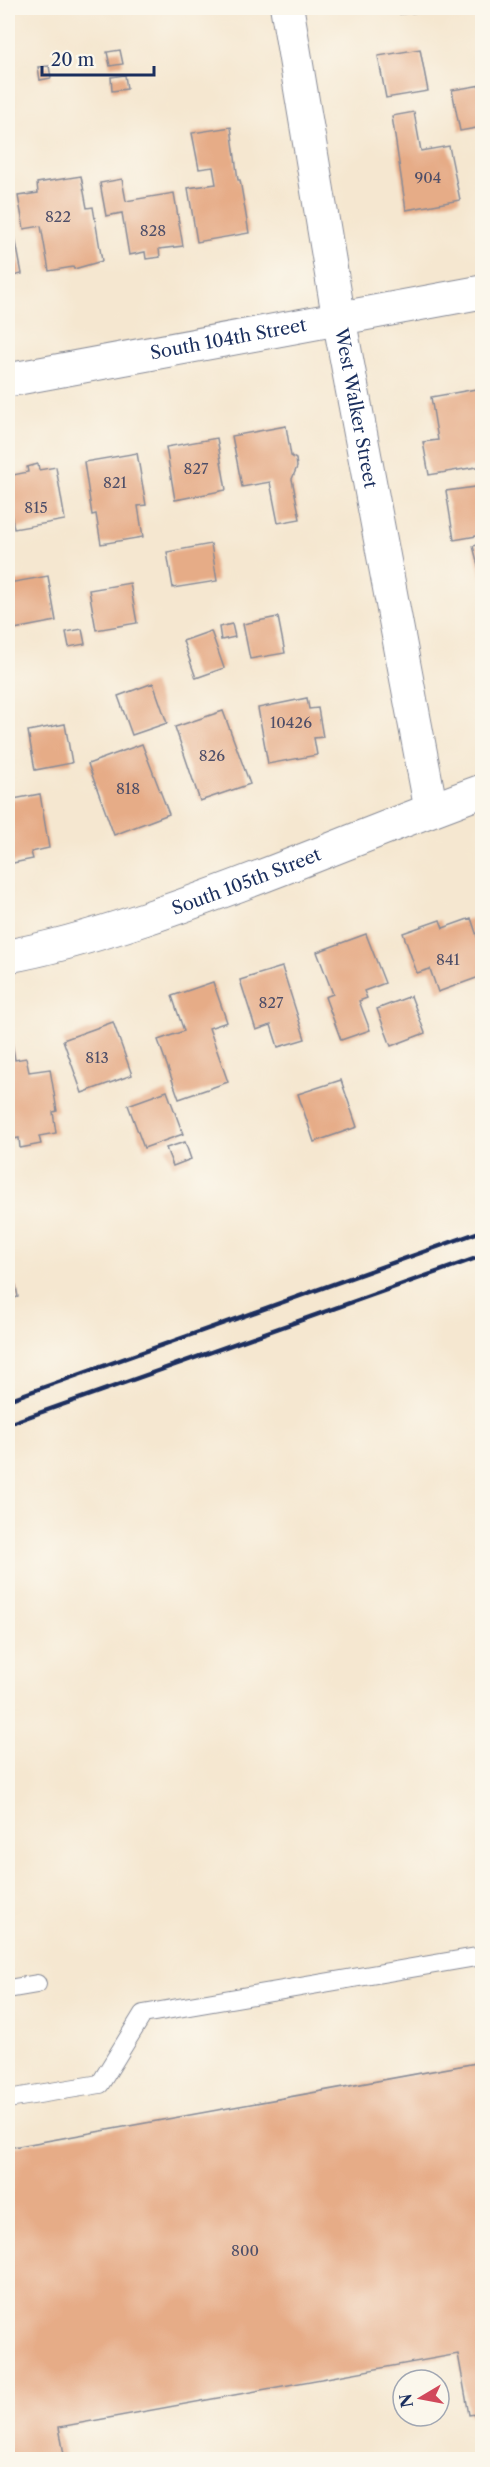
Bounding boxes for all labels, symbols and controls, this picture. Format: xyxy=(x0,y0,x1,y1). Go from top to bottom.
scale bar xyxy=(42,39,154,77)
text: 20 m xyxy=(51,49,95,71)
house number: 904 xyxy=(415,168,441,187)
house number: 822 xyxy=(45,207,71,226)
house number: 828 xyxy=(140,221,166,240)
street label: South 104th Street xyxy=(148,314,309,364)
street label: West Walker Street xyxy=(330,325,382,491)
house number: 827 xyxy=(184,459,209,478)
house number: 821 xyxy=(103,473,128,492)
house number: 815 xyxy=(24,498,48,517)
house number: 10426 xyxy=(270,713,312,732)
house number: 826 xyxy=(199,746,225,765)
house number: 818 xyxy=(116,779,140,798)
street label: South 105th Street xyxy=(169,843,325,920)
house number: 841 xyxy=(436,950,461,969)
house number: 827 xyxy=(259,993,284,1012)
house number: 813 xyxy=(85,1048,109,1067)
house number: 800 xyxy=(231,2241,259,2260)
north arrow xyxy=(391,2368,451,2428)
text: N xyxy=(395,2392,417,2409)

